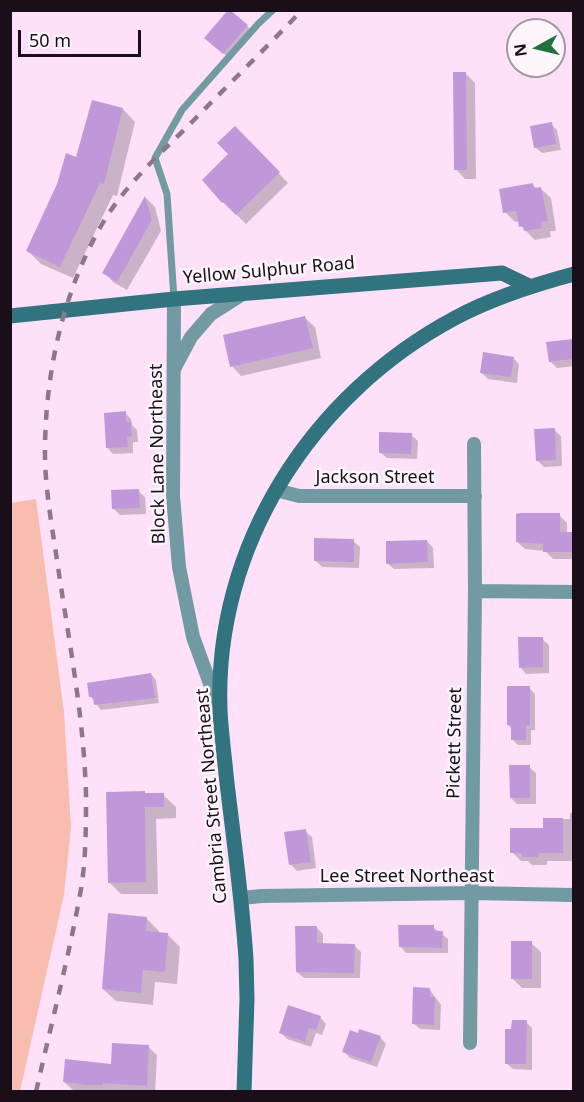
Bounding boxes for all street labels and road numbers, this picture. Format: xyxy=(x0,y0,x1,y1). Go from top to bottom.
street label: Yellow Sulphur Road xyxy=(182,253,356,289)
street label: Block Lane Northeast xyxy=(146,364,170,544)
street label: Jackson Street xyxy=(316,467,434,489)
street label: Cambria Street Northeast xyxy=(192,687,232,905)
street label: Pickett Street xyxy=(443,687,467,799)
street label: Lee Street Northeast xyxy=(320,866,494,888)

